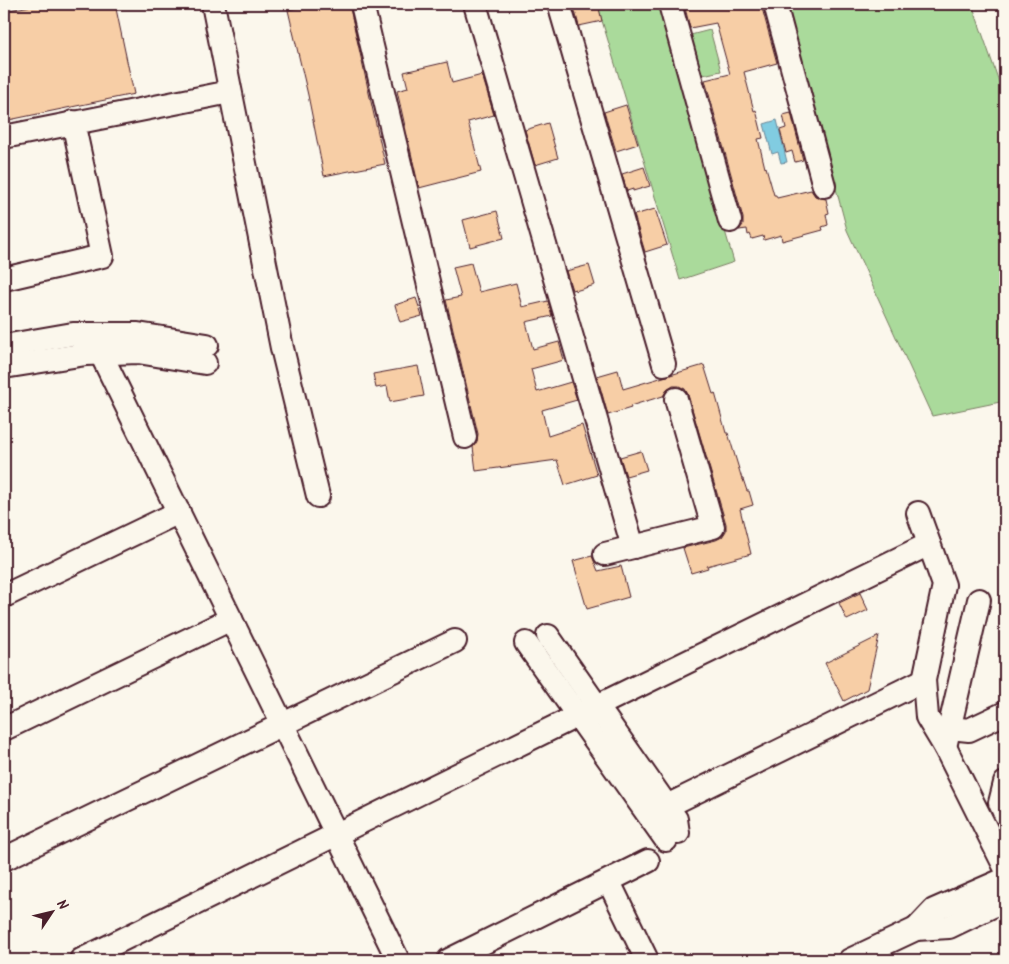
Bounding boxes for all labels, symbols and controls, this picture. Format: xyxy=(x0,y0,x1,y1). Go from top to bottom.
north arrow xyxy=(28,886,78,936)
text: N xyxy=(50,895,73,915)

